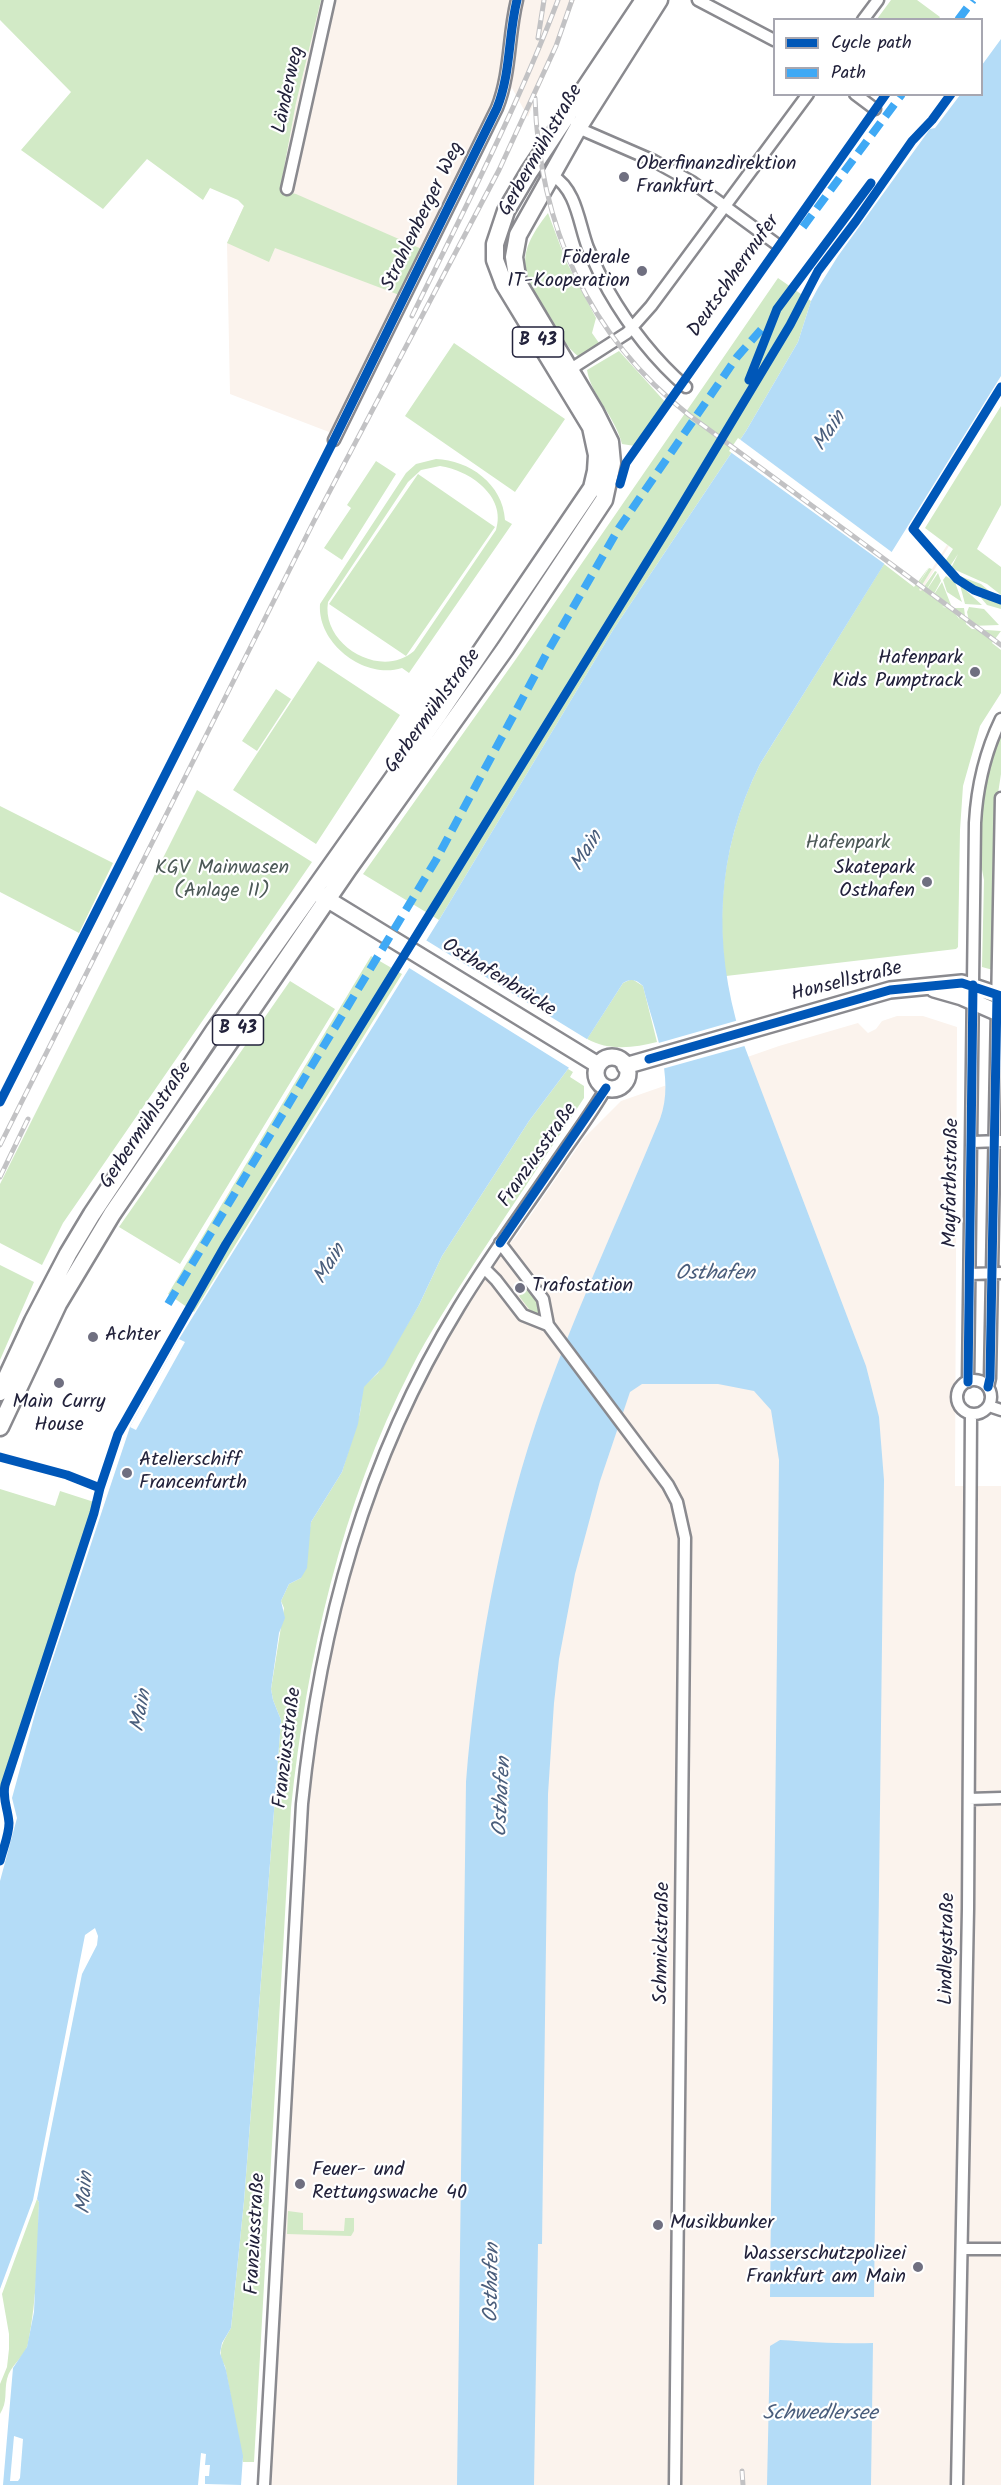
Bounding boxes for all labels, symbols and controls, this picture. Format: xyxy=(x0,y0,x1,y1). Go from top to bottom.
legend xyxy=(773,18,983,96)
text: Cycle path xyxy=(831,29,912,58)
street label: Länderweg xyxy=(269,44,311,136)
text: Path xyxy=(831,59,866,88)
street label: Gerbermühlstraße xyxy=(495,81,589,221)
street label: Strahlenberger Weg xyxy=(377,138,471,296)
place label: Oberfinanzdirektion Frankfurt xyxy=(636,154,796,201)
marker: Oberfinanzdirektion Frankfurt xyxy=(617,170,631,184)
street label: Deutschherrnufer xyxy=(684,211,786,343)
place label: Föderale IT-Kooperation xyxy=(507,248,630,295)
marker: Föderale IT-Kooperation xyxy=(635,264,649,278)
road number: B 43 xyxy=(512,327,564,357)
water label: Main xyxy=(809,407,853,457)
street label: Gerbermühlstraße xyxy=(381,645,487,779)
place label: Hafenpark Kids Pumptrack xyxy=(832,648,963,695)
marker: Hafenpark Kids Pumptrack xyxy=(968,665,982,679)
water label: Main xyxy=(566,827,610,877)
park label: Hafenpark xyxy=(806,833,890,857)
park label: KGV Mainwasen (Anlage II) xyxy=(155,858,289,905)
place label: Skatepark Osthafen xyxy=(834,858,915,905)
marker: Skatepark Osthafen xyxy=(920,875,934,889)
street label: Osthafenbrücke xyxy=(437,934,559,1024)
street label: Honsellstraße xyxy=(789,958,905,1008)
road number: B 43 xyxy=(212,1015,264,1045)
street label: Gerbermühlstraße xyxy=(96,1058,198,1194)
street label: Franziusstraße xyxy=(494,1099,584,1213)
street label: Mayfarthstraße xyxy=(940,1118,966,1248)
water label: Main xyxy=(309,1240,353,1290)
water label: Osthafen xyxy=(675,1262,755,1288)
place label: Trafostation xyxy=(532,1276,633,1300)
marker: Trafostation xyxy=(513,1281,527,1295)
place label: Achter xyxy=(105,1325,160,1349)
marker: Achter xyxy=(86,1330,100,1344)
marker: Main Curry House xyxy=(52,1376,66,1390)
place label: Main Curry House xyxy=(13,1392,105,1439)
place label: Atelierschiff Francenfurth xyxy=(139,1450,247,1497)
marker: Atelierschiff Francenfurth xyxy=(120,1466,134,1480)
street label: Franziusstraße xyxy=(270,1686,308,1810)
water label: Main xyxy=(127,1688,159,1734)
water label: Osthafen xyxy=(489,1757,519,1837)
street label: Schmickstraße xyxy=(651,1882,677,2004)
street label: Lindleystraße xyxy=(936,1893,962,2005)
place label: Feuer- und Rettungswache 40 xyxy=(312,2160,467,2207)
water label: Main xyxy=(73,2171,101,2215)
street label: Franziusstraße xyxy=(242,2173,272,2295)
marker: Feuer- und Rettungswache 40 xyxy=(293,2177,307,2191)
place label: Musikbunker xyxy=(670,2213,774,2237)
marker: Musikbunker xyxy=(651,2218,665,2232)
water label: Osthafen xyxy=(481,2243,507,2323)
place label: Wasserschutzpolizei Frankfurt am Main xyxy=(743,2244,906,2291)
marker: Wasserschutzpolizei Frankfurt am Main xyxy=(911,2260,925,2274)
water label: Schwedlersee xyxy=(762,2402,878,2428)

